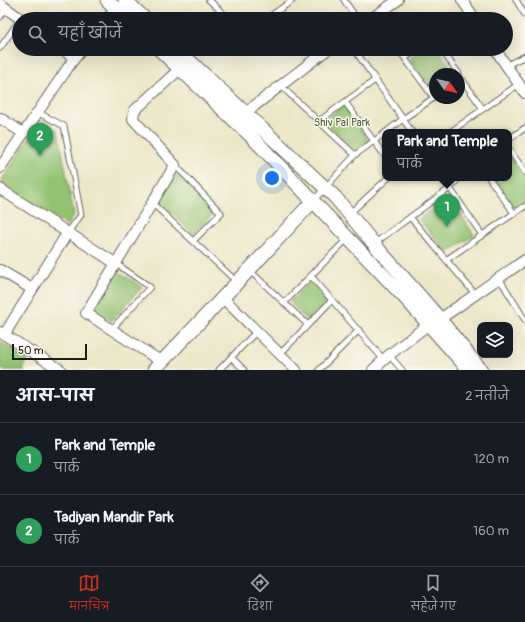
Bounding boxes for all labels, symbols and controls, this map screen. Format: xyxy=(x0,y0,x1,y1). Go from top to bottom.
search box xyxy=(12,12,513,56)
icon: search xyxy=(26,23,48,45)
text: यहाँ खोजें xyxy=(58,24,122,43)
north arrow xyxy=(429,68,465,104)
park label: Shiv Pal Park xyxy=(314,116,371,129)
pin: 2 xyxy=(27,123,53,156)
popup xyxy=(382,129,512,181)
text: Park and Temple xyxy=(396,132,498,151)
text: पार्क xyxy=(396,156,422,172)
your location xyxy=(262,168,282,188)
pin: 1 xyxy=(434,194,460,227)
map controls xyxy=(477,322,513,358)
button: layers xyxy=(477,322,513,358)
scale bar xyxy=(12,342,87,361)
text: 50 m xyxy=(18,344,44,357)
text: आस-पास xyxy=(16,385,94,406)
text: 2 नतीजे xyxy=(465,388,509,404)
text: Park and Temple xyxy=(54,436,155,455)
text: 1 xyxy=(26,451,32,467)
text: 120 m xyxy=(473,451,509,467)
text: पार्क xyxy=(54,460,80,476)
text: Tadiyan Mandir Park xyxy=(54,508,174,527)
text: 2 xyxy=(25,523,33,539)
text: 160 m xyxy=(473,523,509,539)
text: पार्क xyxy=(54,532,80,548)
tab: मानचित्र xyxy=(69,572,109,618)
tab: दिशा xyxy=(248,572,273,618)
tab: सहेजे गए xyxy=(411,572,456,618)

